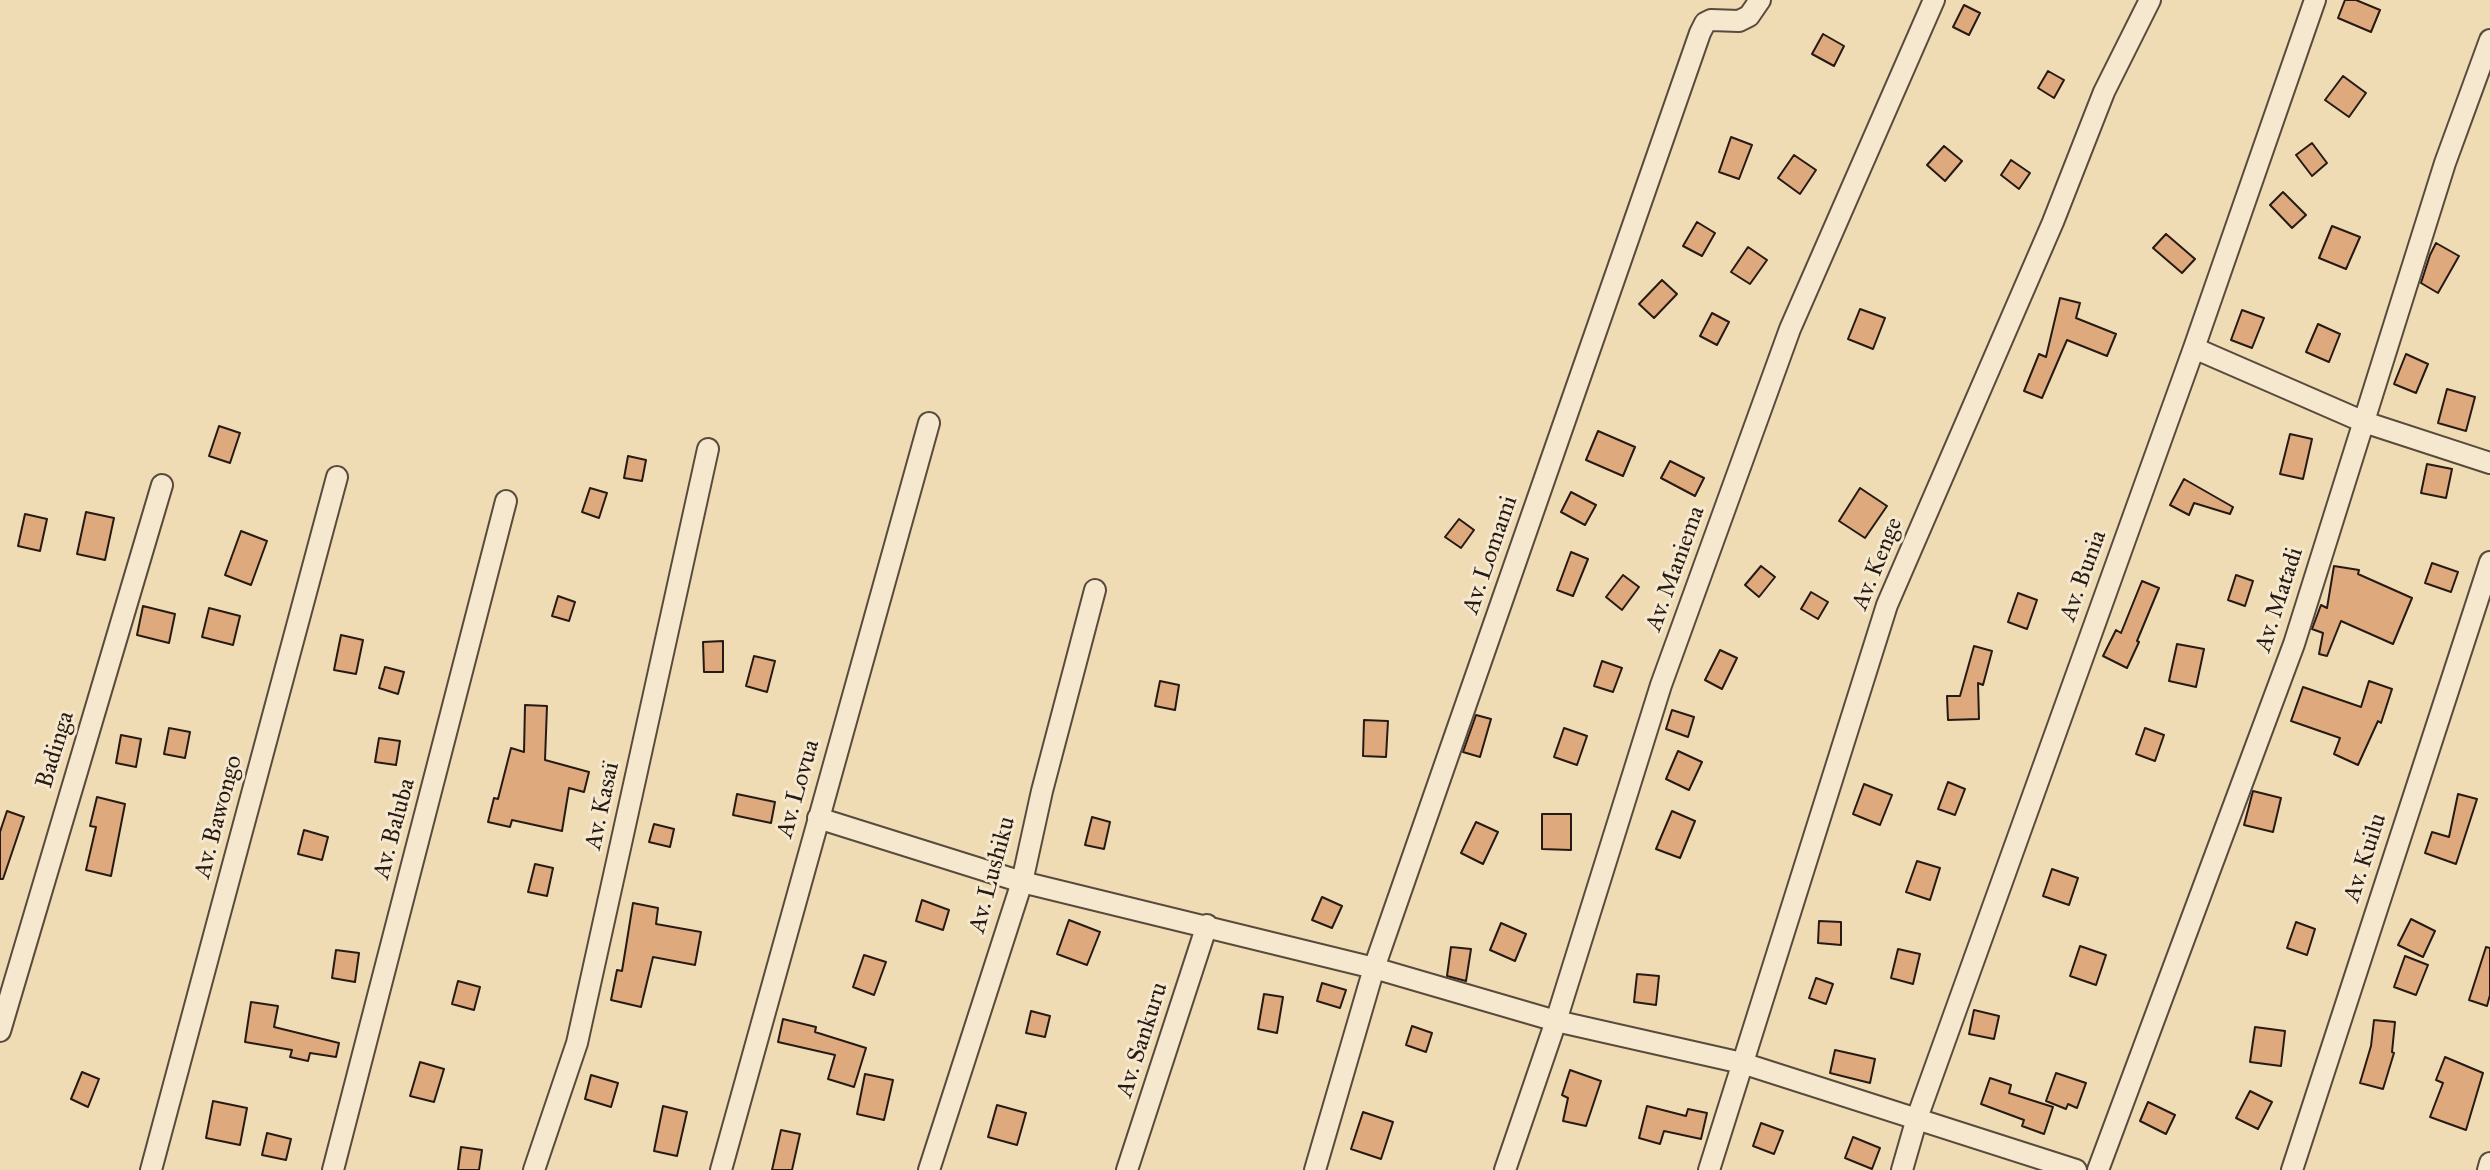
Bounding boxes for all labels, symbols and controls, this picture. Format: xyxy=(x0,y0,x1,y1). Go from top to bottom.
street label: Av. Lomami xyxy=(1457,492,1525,618)
street label: Av. Maniema xyxy=(1640,503,1712,635)
street label: Av. Kenge xyxy=(1846,514,1910,614)
street label: Av. Bunia xyxy=(2054,527,2114,625)
street label: Av. Matadi xyxy=(2250,544,2310,656)
street label: Badinga xyxy=(31,708,81,792)
street label: Av. Lovua xyxy=(771,737,827,841)
street label: Av. Bawongo xyxy=(189,752,249,882)
street label: Av. Kasaï xyxy=(580,760,626,852)
street label: Av. Baluba xyxy=(368,775,422,883)
street label: Av. Kuilu xyxy=(2338,810,2394,906)
street label: Av. Lushiku xyxy=(964,814,1022,936)
street label: Av. Sankuru xyxy=(1111,979,1175,1101)

